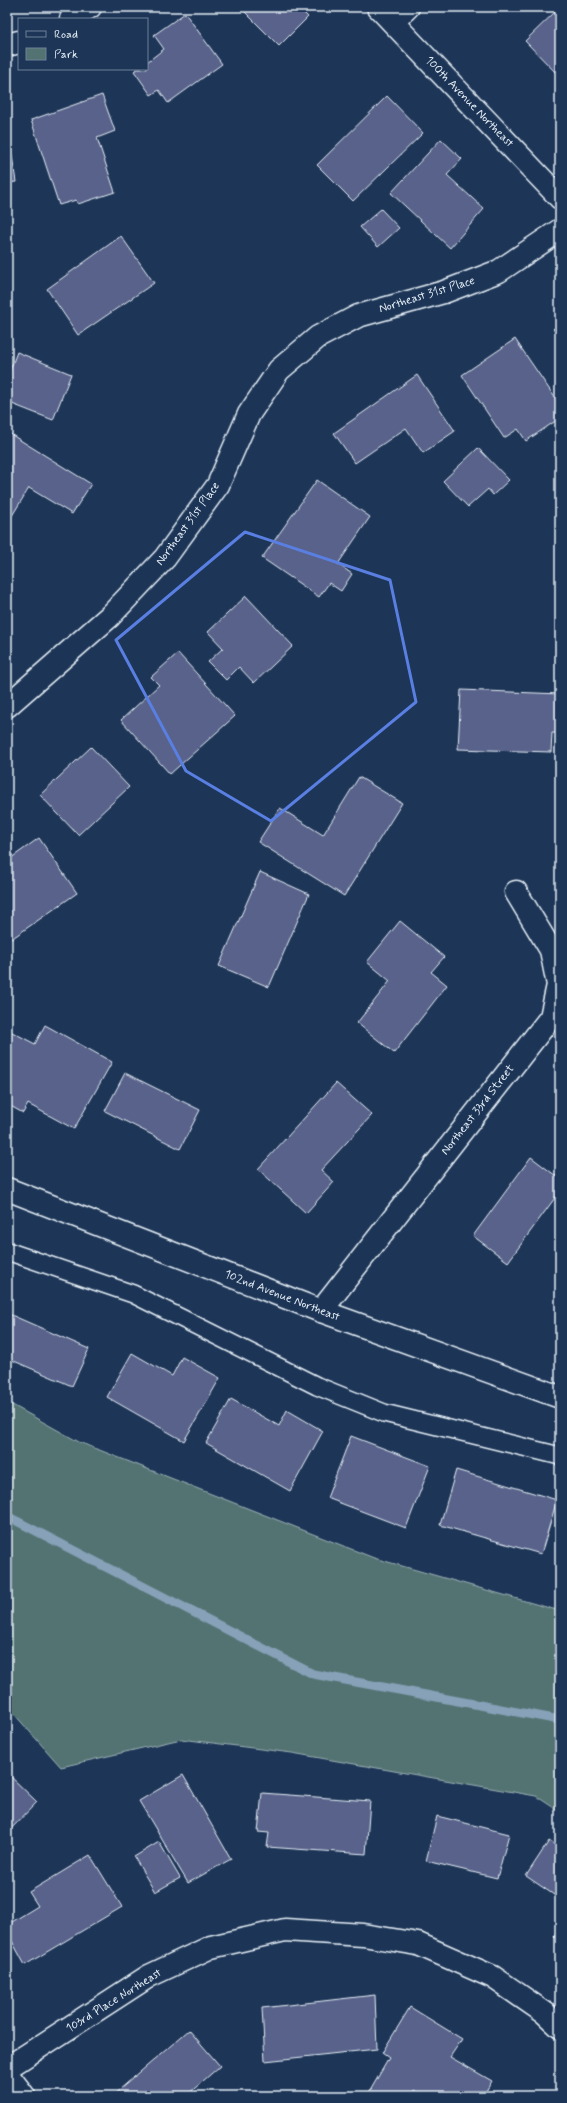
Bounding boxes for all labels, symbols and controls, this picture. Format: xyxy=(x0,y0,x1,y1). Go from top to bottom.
legend xyxy=(18,18,148,70)
text: Road xyxy=(54,27,78,43)
text: Park xyxy=(54,47,78,63)
street label: 100th Avenue Northeast xyxy=(421,53,517,152)
street label: Northeast 31st Place xyxy=(377,273,477,317)
street label: Northeast 31st Place xyxy=(152,479,224,569)
street label: Northeast 33rd Street xyxy=(438,1061,519,1159)
street label: 102nd Avenue Northeast xyxy=(222,1267,343,1326)
street label: 103rd Place Northeast xyxy=(63,1965,165,2037)

